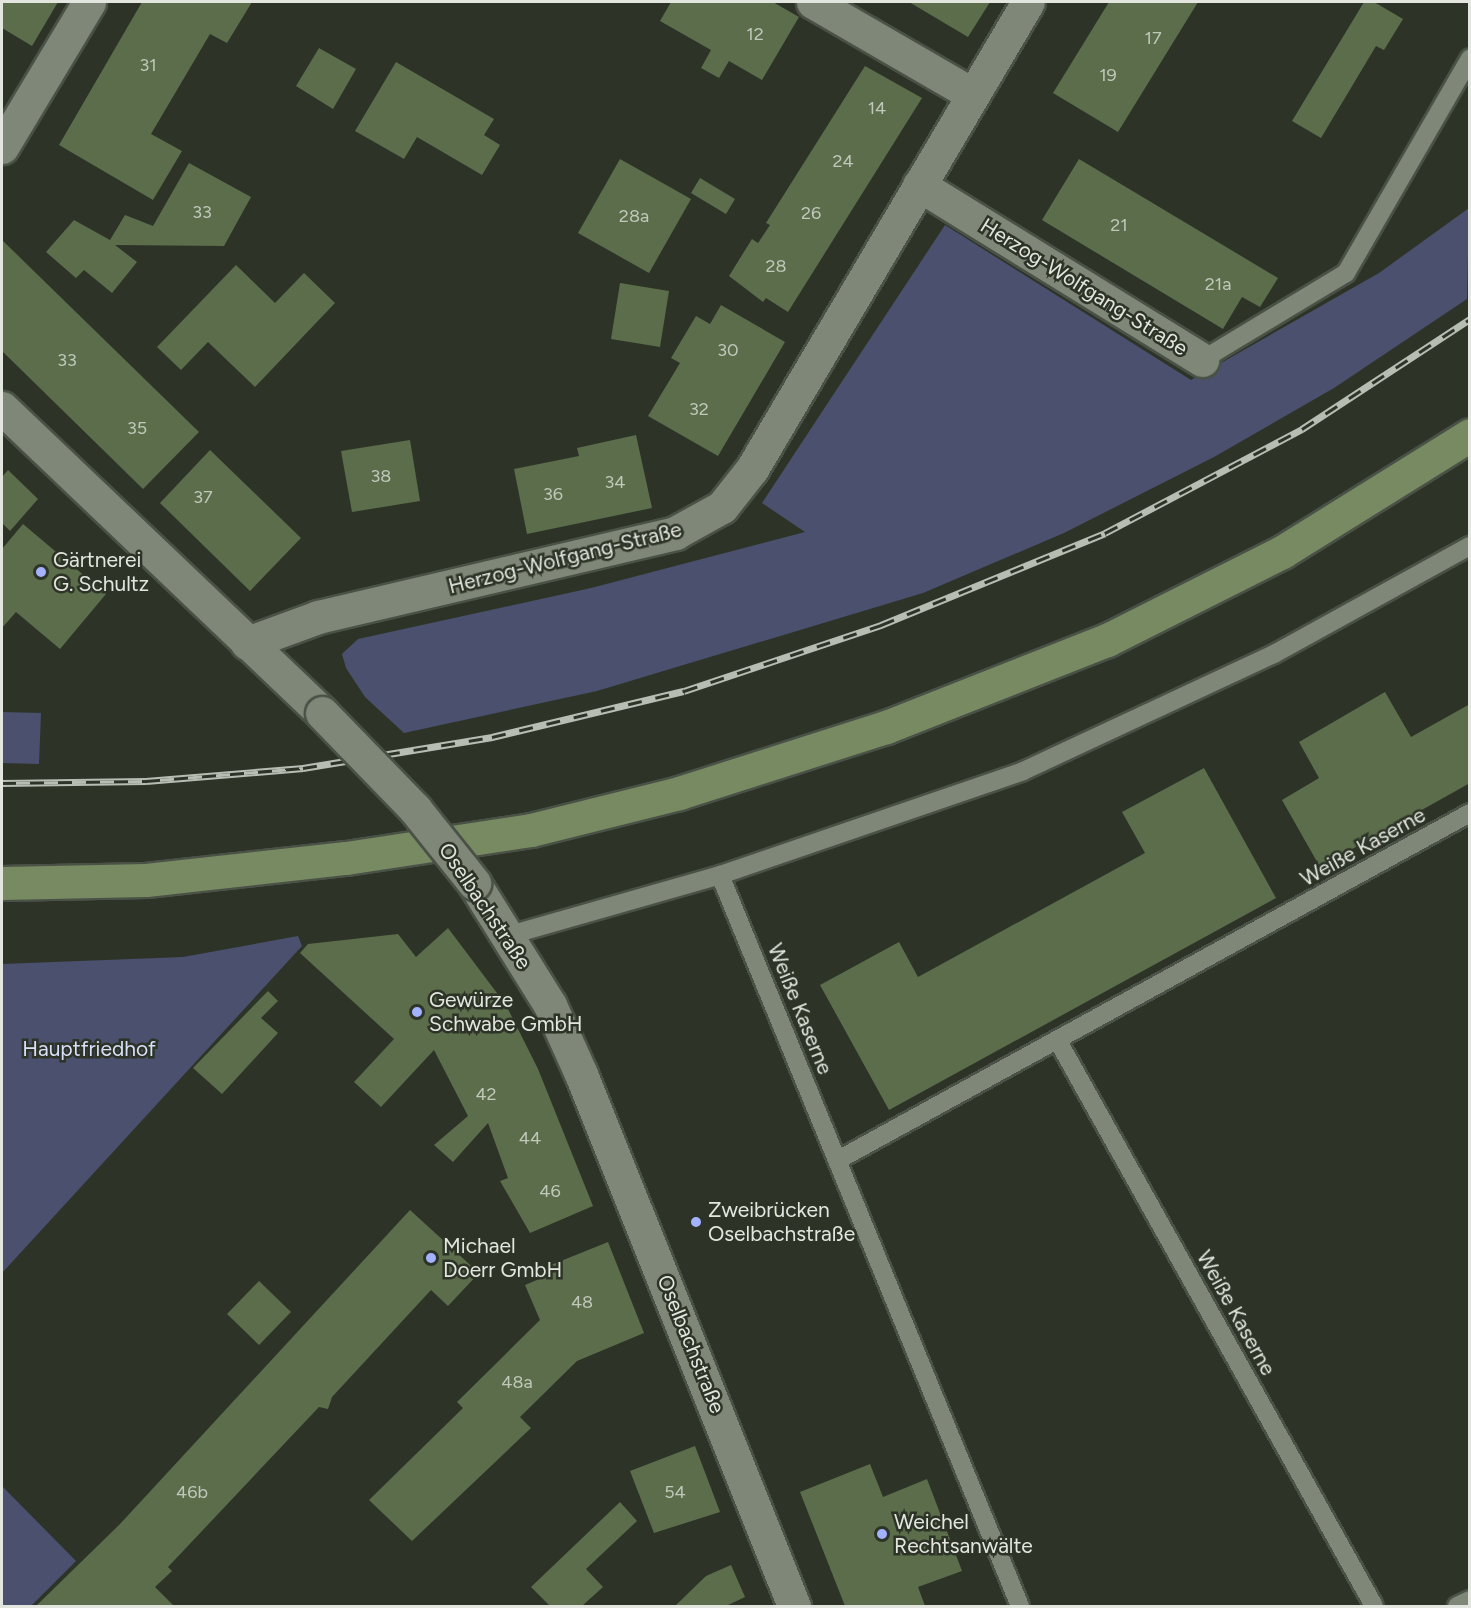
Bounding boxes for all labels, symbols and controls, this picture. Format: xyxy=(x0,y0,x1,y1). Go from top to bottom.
house number: 12 xyxy=(746,23,764,45)
house number: 17 xyxy=(1144,27,1162,49)
house number: 31 xyxy=(139,54,157,76)
house number: 19 xyxy=(1099,64,1117,86)
house number: 14 xyxy=(868,97,886,119)
house number: 24 xyxy=(832,150,854,172)
house number: 33 xyxy=(192,201,212,223)
house number: 26 xyxy=(801,202,821,224)
house number: 28a xyxy=(619,205,649,227)
street label: Herzog-Wolfgang-Straße xyxy=(976,213,1192,361)
house number: 21 xyxy=(1110,214,1128,236)
house number: 28 xyxy=(765,255,787,277)
house number: 21a xyxy=(1205,273,1231,295)
house number: 30 xyxy=(717,339,739,361)
house number: 33 xyxy=(57,349,77,371)
house number: 32 xyxy=(689,398,709,420)
house number: 35 xyxy=(127,417,147,439)
house number: 38 xyxy=(371,465,391,487)
house number: 34 xyxy=(605,471,625,493)
house number: 36 xyxy=(543,483,563,505)
house number: 37 xyxy=(193,486,213,508)
street label: Herzog-Wolfgang-Straße xyxy=(446,517,684,599)
place label: Gärtnerei G. Schultz xyxy=(53,547,149,597)
marker: Gärtnerei G. Schultz xyxy=(34,565,48,579)
street label: Weiße Kaserne xyxy=(1296,802,1430,892)
street label: Oselbachstraße xyxy=(433,838,537,974)
street label: Weiße Kaserne xyxy=(762,940,838,1078)
place label: Gewürze Schwabe GmbH xyxy=(429,987,583,1037)
marker: Gewürze Schwabe GmbH xyxy=(410,1005,424,1019)
park label: Hauptfriedhof xyxy=(22,1036,156,1062)
house number: 42 xyxy=(475,1083,497,1105)
house number: 44 xyxy=(519,1127,541,1149)
house number: 46 xyxy=(539,1180,561,1202)
place label: Zweibrücken Oselbachstraße xyxy=(708,1197,855,1247)
marker: Zweibrücken Oselbachstraße xyxy=(689,1215,703,1229)
place label: Michael Doerr GmbH xyxy=(443,1233,562,1283)
street label: Weiße Kaserne xyxy=(1191,1246,1281,1380)
marker: Michael Doerr GmbH xyxy=(424,1251,438,1265)
street label: Oselbachstraße xyxy=(652,1271,730,1417)
house number: 48 xyxy=(571,1291,593,1313)
house number: 48a xyxy=(501,1371,533,1393)
house number: 46b xyxy=(176,1481,208,1503)
house number: 54 xyxy=(664,1481,686,1503)
place label: Weichel Rechtsanwälte xyxy=(894,1509,1033,1559)
marker: Weichel Rechtsanwälte xyxy=(875,1527,889,1541)

